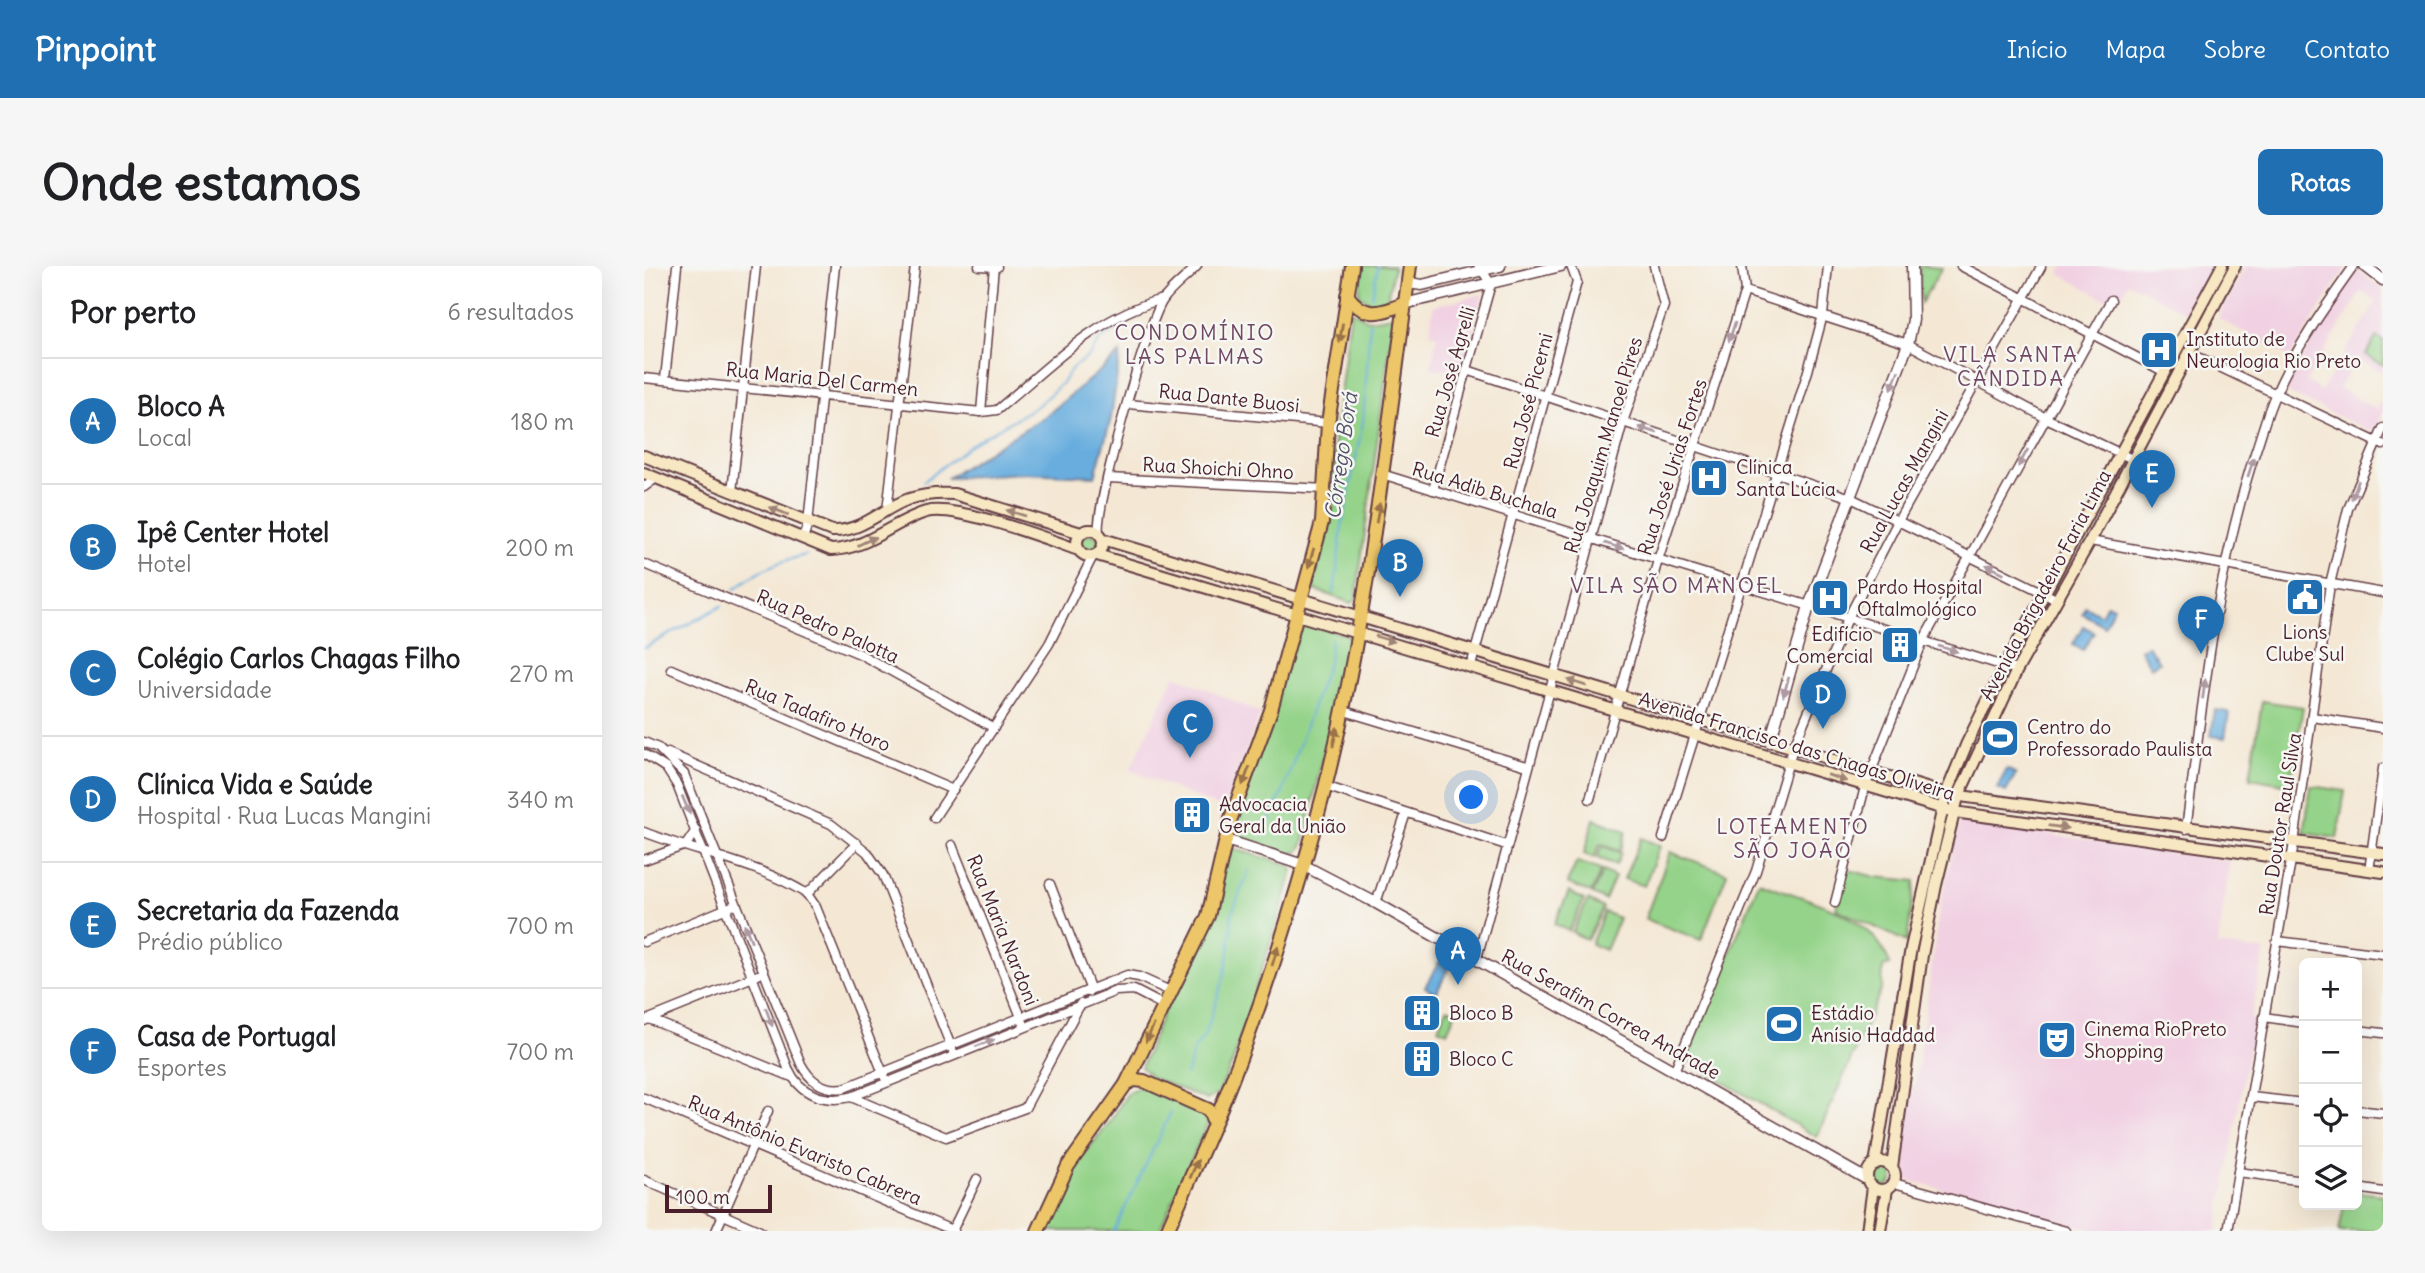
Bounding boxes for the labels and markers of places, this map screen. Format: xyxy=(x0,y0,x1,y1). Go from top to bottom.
place label: Instituto de Neurologia Rio Preto xyxy=(2186,327,2361,373)
hospital icon: Instituto de Neurologia Rio Preto xyxy=(2138,329,2180,371)
pin: E xyxy=(2129,450,2175,508)
place label: Clínica Santa Lúcia xyxy=(1736,455,1836,501)
hospital icon: Clínica Santa Lúcia xyxy=(1688,457,1730,499)
pin: B xyxy=(1377,539,1423,597)
place label: Pardo Hospital Oftalmológico xyxy=(1857,575,1982,621)
public building icon: Lions Clube Sul xyxy=(2284,576,2326,618)
hospital icon: Pardo Hospital Oftalmológico xyxy=(1809,577,1851,619)
pin: F xyxy=(2178,596,2224,654)
place label: Lions Clube Sul xyxy=(2265,620,2345,666)
place label: Edifício Comercial xyxy=(1786,622,1873,668)
building icon: Edifício Comercial xyxy=(1879,624,1921,666)
pin: D xyxy=(1800,671,1846,729)
pin: C xyxy=(1167,700,1213,758)
place label: Centro do Professorado Paulista xyxy=(2027,715,2213,761)
sports icon: Centro do Professorado Paulista xyxy=(1979,717,2021,759)
place label: Advocacia Geral da União xyxy=(1219,792,1346,838)
building icon: Advocacia Geral da União xyxy=(1171,794,1213,836)
pin: A xyxy=(1435,927,1481,985)
building icon: Bloco B xyxy=(1401,992,1443,1034)
place label: Bloco B xyxy=(1449,1001,1514,1025)
place label: Estádio Anísio Haddad xyxy=(1811,1001,1935,1047)
sports icon: Estádio Anísio Haddad xyxy=(1763,1003,1805,1045)
place label: Cinema RioPreto Shopping xyxy=(2084,1017,2227,1063)
theatre icon: Cinema RioPreto Shopping xyxy=(2036,1019,2078,1061)
building icon: Bloco C xyxy=(1401,1038,1443,1080)
place label: Bloco C xyxy=(1449,1047,1514,1071)

